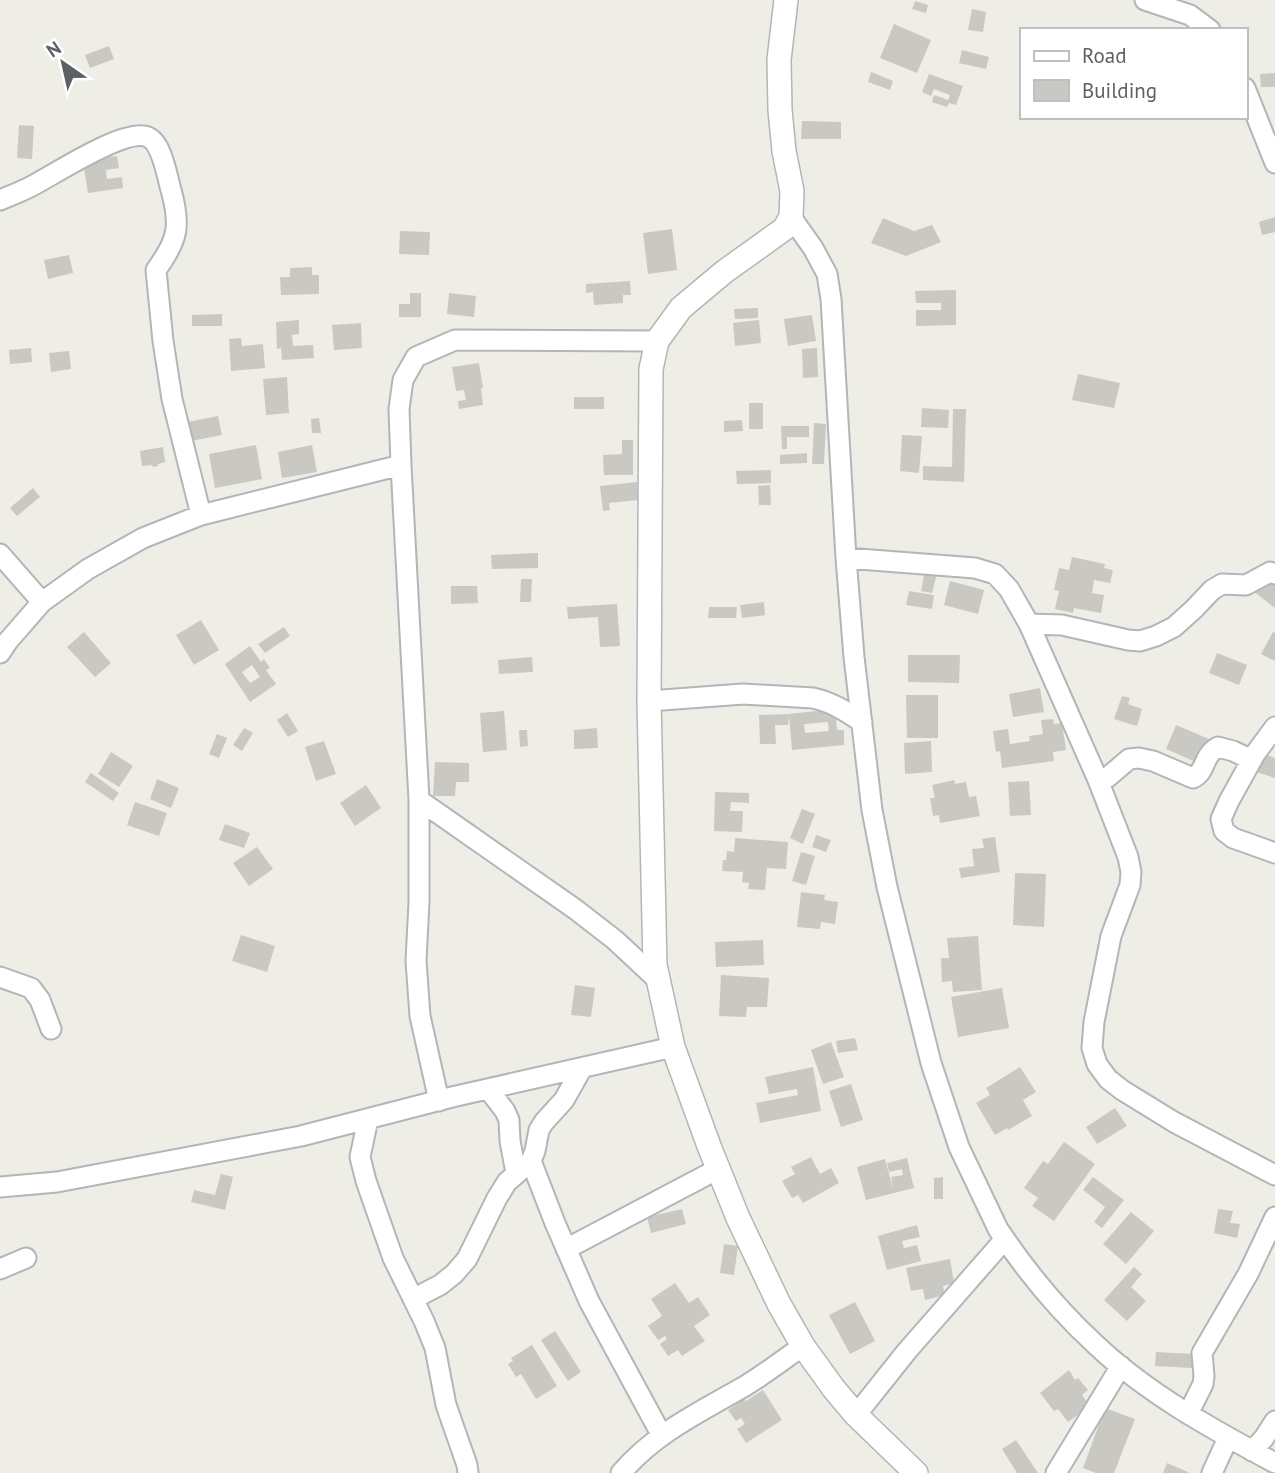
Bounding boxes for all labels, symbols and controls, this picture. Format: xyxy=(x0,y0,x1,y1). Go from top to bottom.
north arrow xyxy=(28,28,98,98)
legend xyxy=(1020,28,1247,119)
text: N xyxy=(42,35,65,62)
text: Road xyxy=(1082,42,1126,69)
text: Building xyxy=(1082,77,1157,104)

